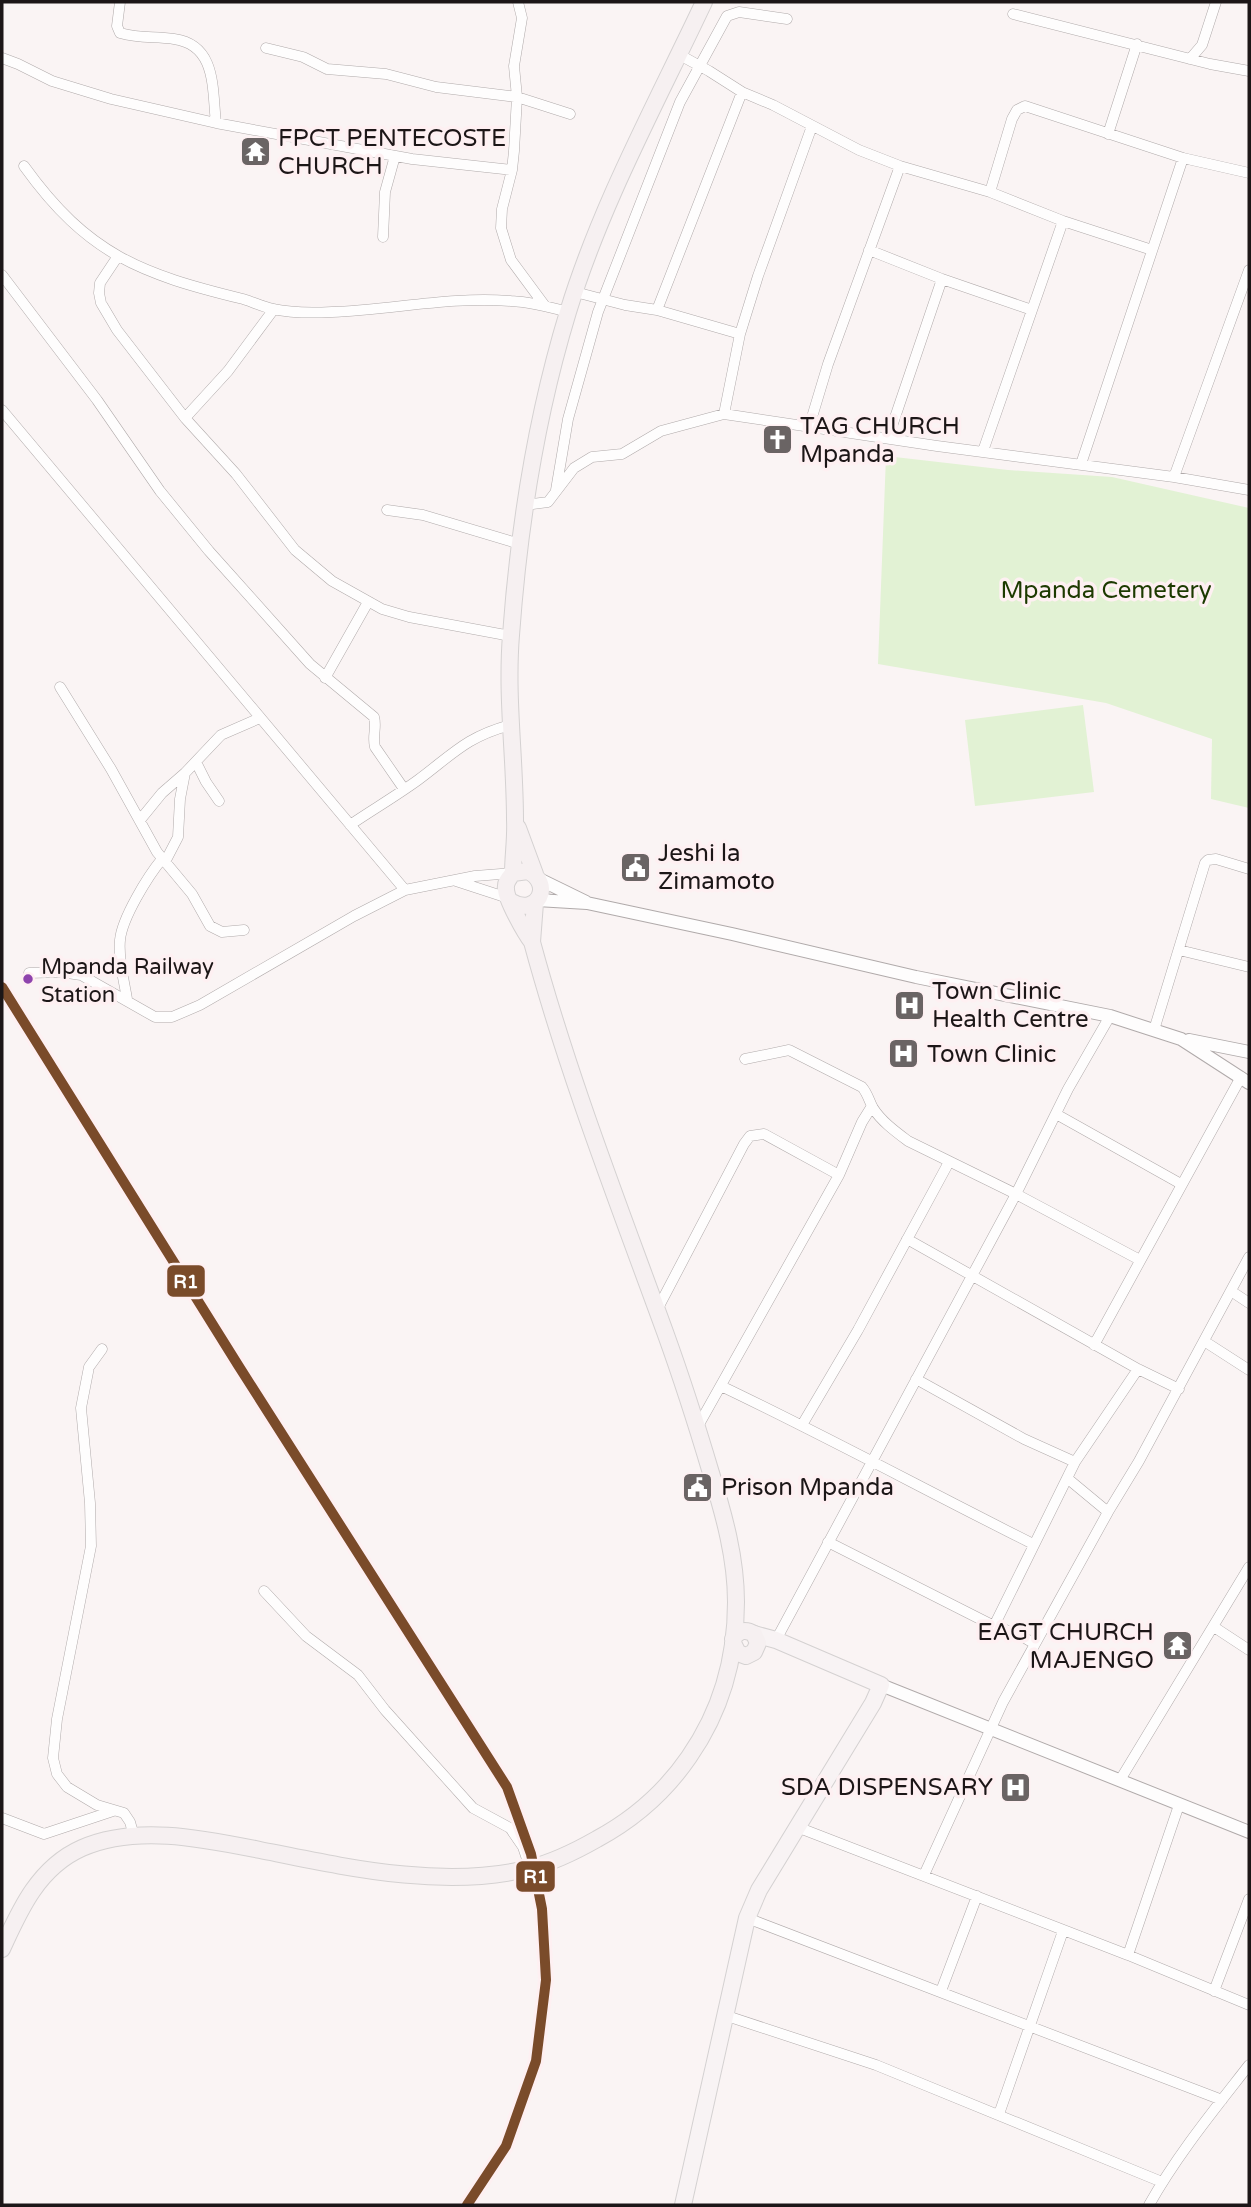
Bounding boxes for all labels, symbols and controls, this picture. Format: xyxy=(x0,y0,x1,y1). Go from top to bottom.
place label: FPCT PENTECOSTE CHURCH xyxy=(278,124,506,181)
temple icon: FPCT PENTECOSTE CHURCH xyxy=(238,135,272,169)
place label: TAG CHURCH Mpanda xyxy=(800,412,960,469)
church icon: TAG CHURCH Mpanda xyxy=(760,423,794,457)
park label: Mpanda Cemetery xyxy=(1000,576,1212,605)
place label: Jeshi la Zimamoto xyxy=(658,839,775,896)
public building icon: Jeshi la Zimamoto xyxy=(618,850,652,884)
place label: Mpanda Railway Station xyxy=(41,954,214,1008)
marker: Mpanda Railway Station xyxy=(21,972,35,986)
place label: Town Clinic Health Centre xyxy=(932,977,1089,1034)
hospital icon: Town Clinic Health Centre xyxy=(892,988,926,1022)
hospital icon: Town Clinic xyxy=(887,1037,921,1071)
place label: Town Clinic xyxy=(927,1040,1056,1069)
line badge: R1 xyxy=(166,1264,206,1298)
text: R1 xyxy=(173,1271,199,1293)
public building icon: Prison Mpanda xyxy=(681,1470,715,1504)
place label: Prison Mpanda xyxy=(721,1473,894,1502)
place label: EAGT CHURCH MAJENGO xyxy=(977,1618,1154,1675)
temple icon: EAGT CHURCH MAJENGO xyxy=(1160,1629,1194,1663)
hospital icon: SDA DISPENSARY xyxy=(999,1770,1033,1804)
place label: SDA DISPENSARY xyxy=(781,1773,993,1802)
line badge: R1 xyxy=(515,1860,556,1893)
text: R1 xyxy=(523,1866,549,1888)

